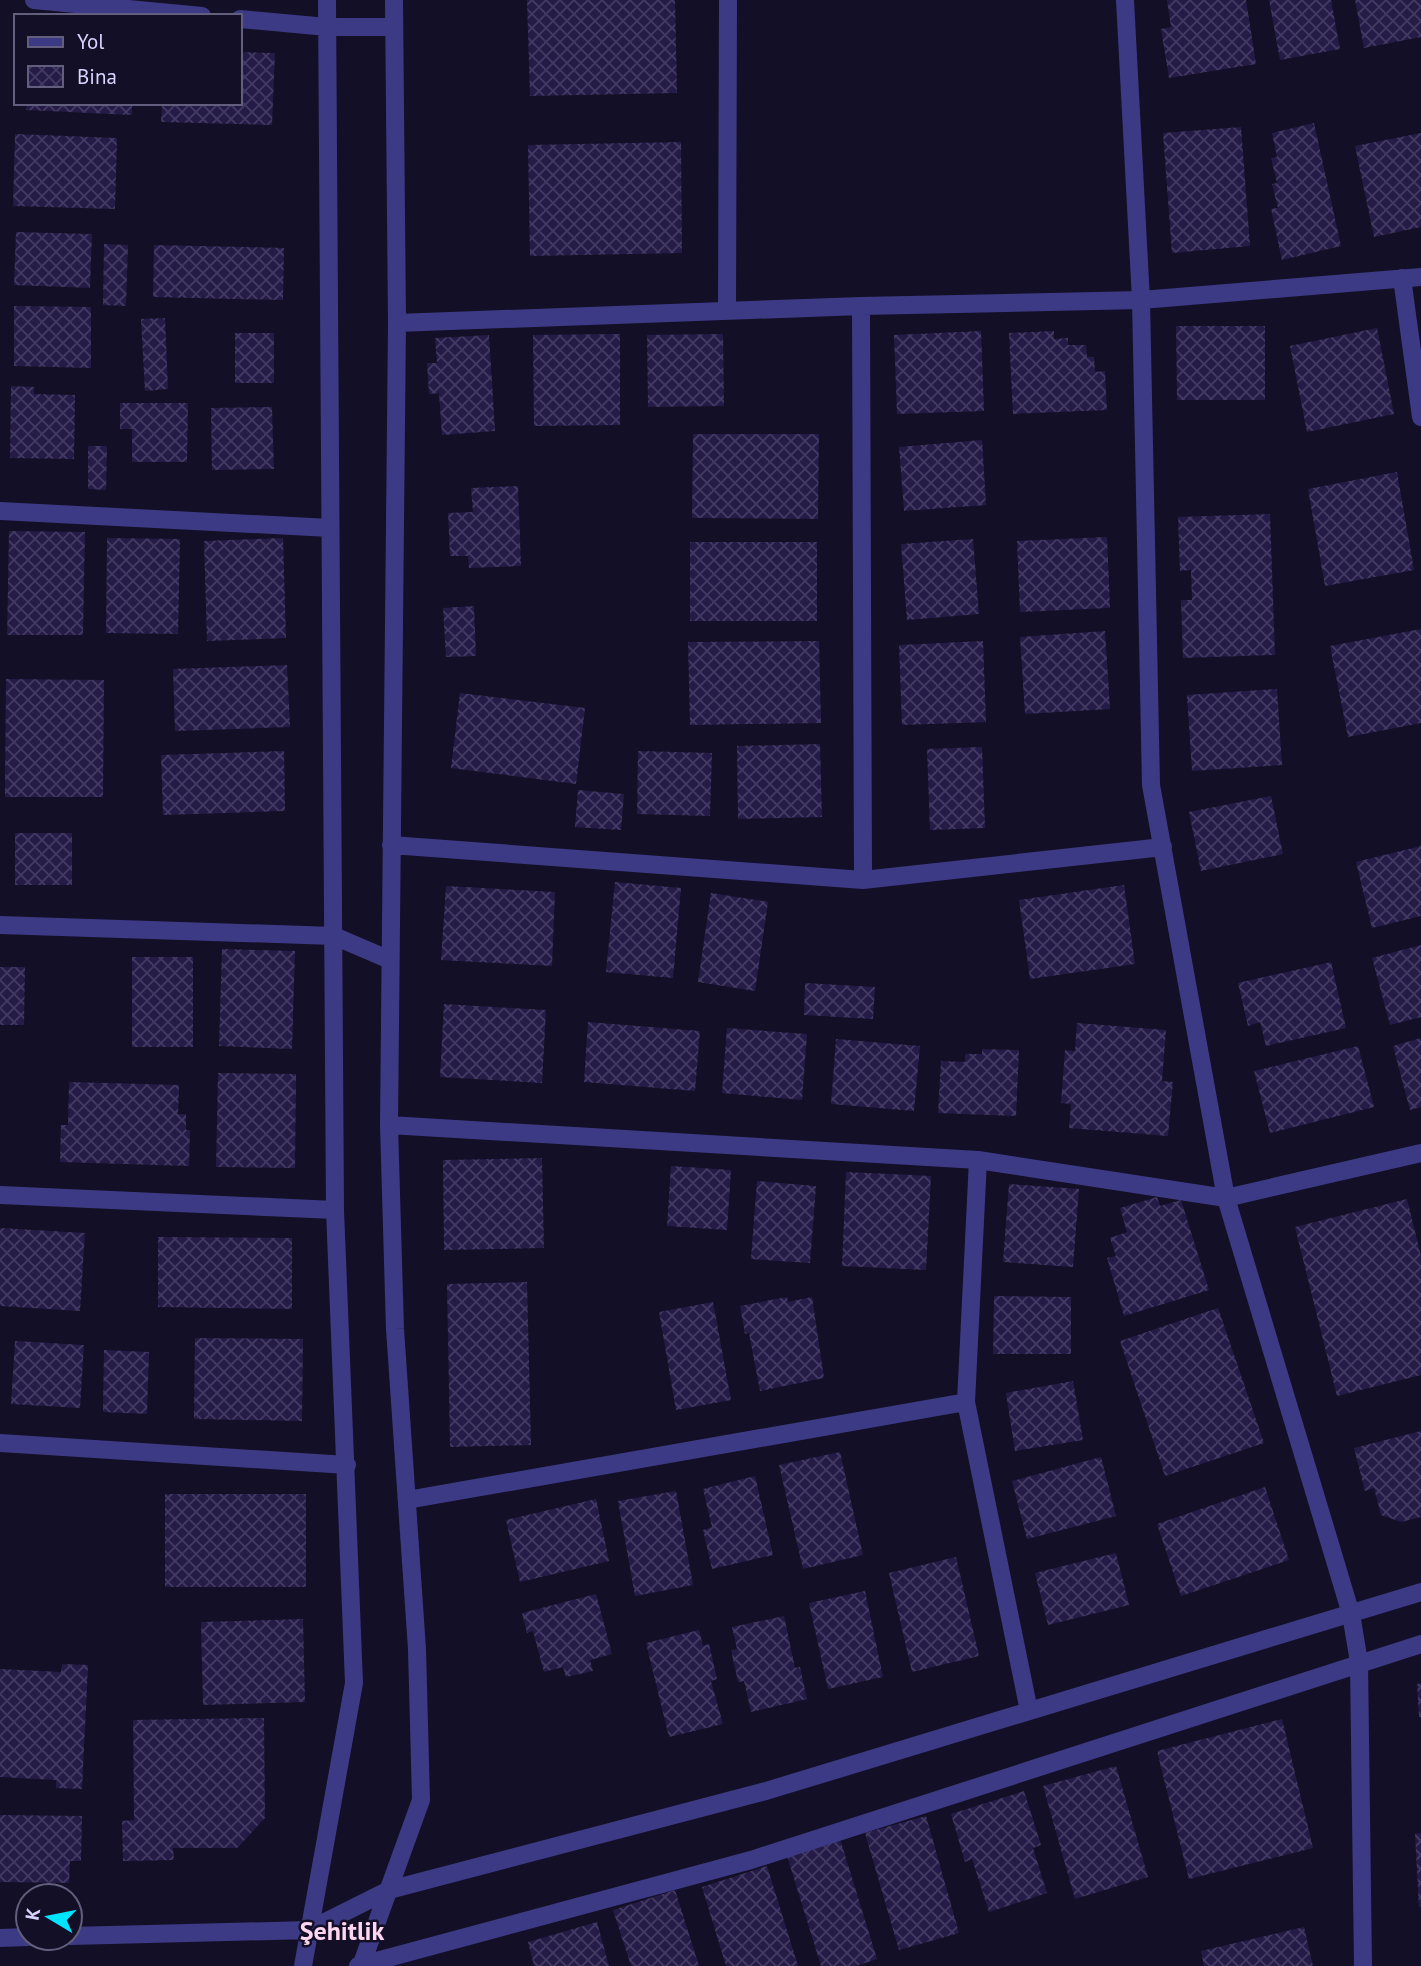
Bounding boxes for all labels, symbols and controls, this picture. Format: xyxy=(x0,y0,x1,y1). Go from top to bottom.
legend xyxy=(14,14,242,105)
text: Yol xyxy=(77,28,104,55)
text: Bina xyxy=(77,63,117,90)
north arrow xyxy=(14,1882,84,1952)
text: K xyxy=(19,1906,45,1922)
district label: Şehitlik xyxy=(300,1914,385,1947)

